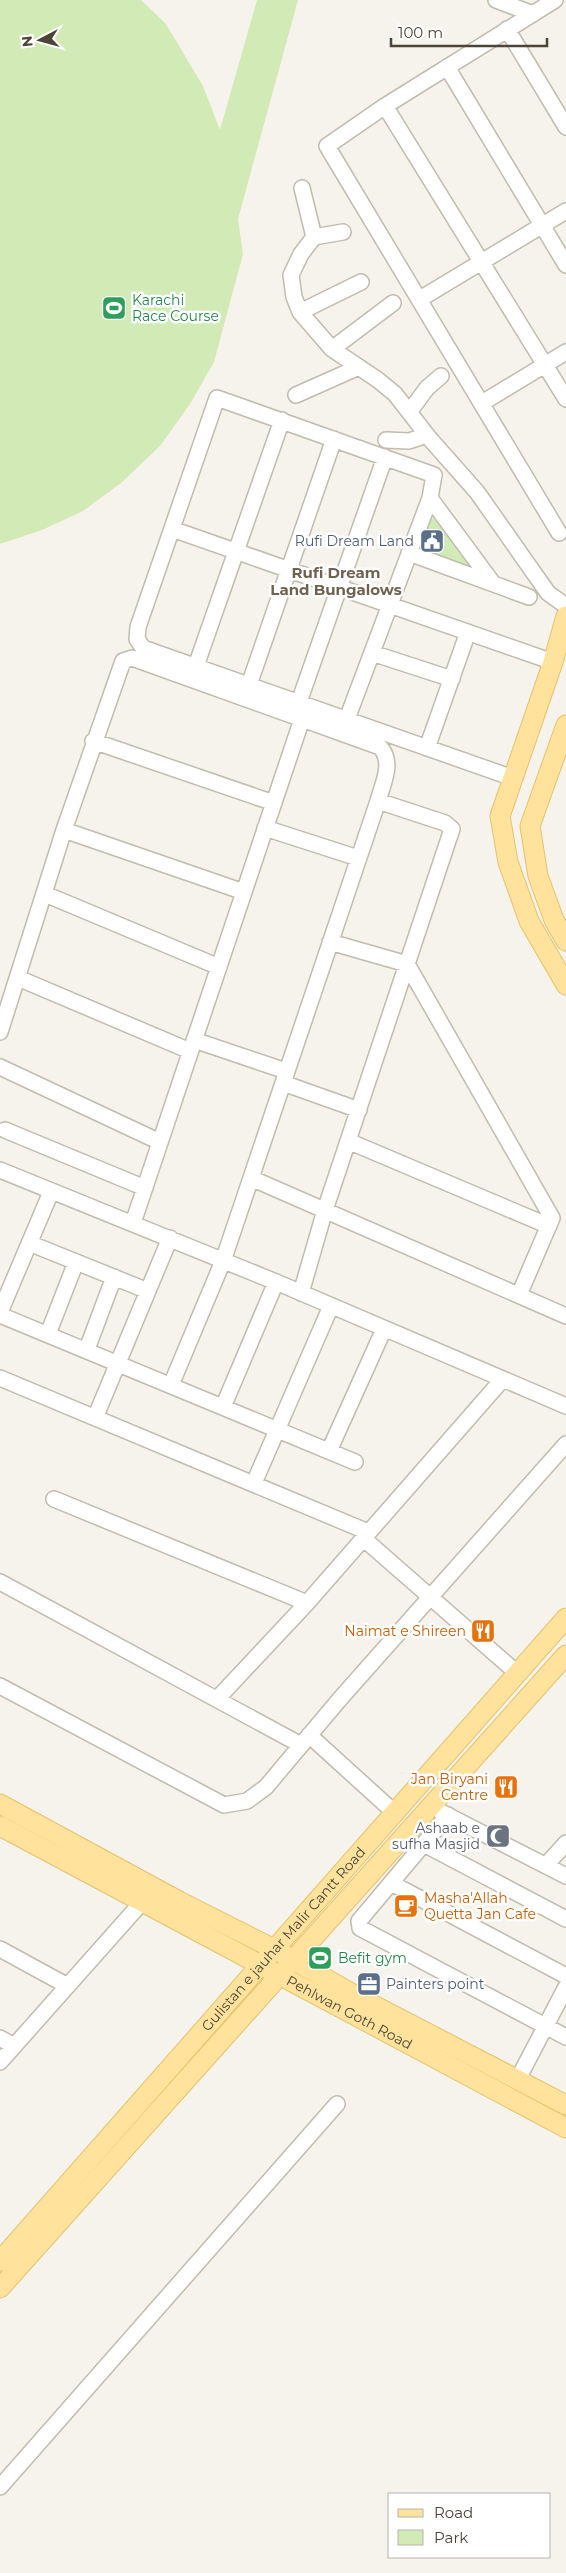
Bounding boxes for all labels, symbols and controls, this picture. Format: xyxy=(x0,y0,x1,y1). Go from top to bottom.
north arrow xyxy=(15,15,65,65)
scale bar xyxy=(391,15,547,47)
text: 100 m xyxy=(398,23,443,42)
text: N xyxy=(18,35,37,48)
place label: Karachi Race Course xyxy=(132,291,219,325)
sports icon: Karachi Race Course xyxy=(101,295,127,321)
public building icon: Rufi Dream Land xyxy=(419,528,445,554)
place label: Rufi Dream Land xyxy=(295,532,414,550)
district label: Rufi Dream Land Bungalows xyxy=(270,563,402,599)
restaurant icon: Naimat e Shireen xyxy=(470,1618,496,1644)
place label: Naimat e Shireen xyxy=(344,1622,466,1640)
place label: Jan Biryani Centre xyxy=(410,1770,488,1804)
restaurant icon: Jan Biryani Centre xyxy=(493,1774,519,1800)
place label: Ashaab e sufha Masjid xyxy=(392,1819,480,1853)
mosque icon: Ashaab e sufha Masjid xyxy=(485,1823,511,1849)
street label: Gulistan e jauhar Malir Cantt Road xyxy=(198,1843,369,2035)
place label: Masha'Allah Quetta Jan Cafe xyxy=(424,1889,536,1923)
cafe icon: Masha'Allah Quetta Jan Cafe xyxy=(393,1893,419,1919)
sports icon: Befit gym xyxy=(307,1945,333,1971)
place label: Befit gym xyxy=(338,1949,407,1967)
street label: Pehlwan Goth Road xyxy=(283,1971,415,2053)
office icon: Painters point xyxy=(356,1971,382,1997)
place label: Painters point xyxy=(386,1975,485,1993)
legend xyxy=(388,2493,551,2558)
text: Road xyxy=(434,2503,473,2522)
text: Park xyxy=(434,2528,468,2547)

